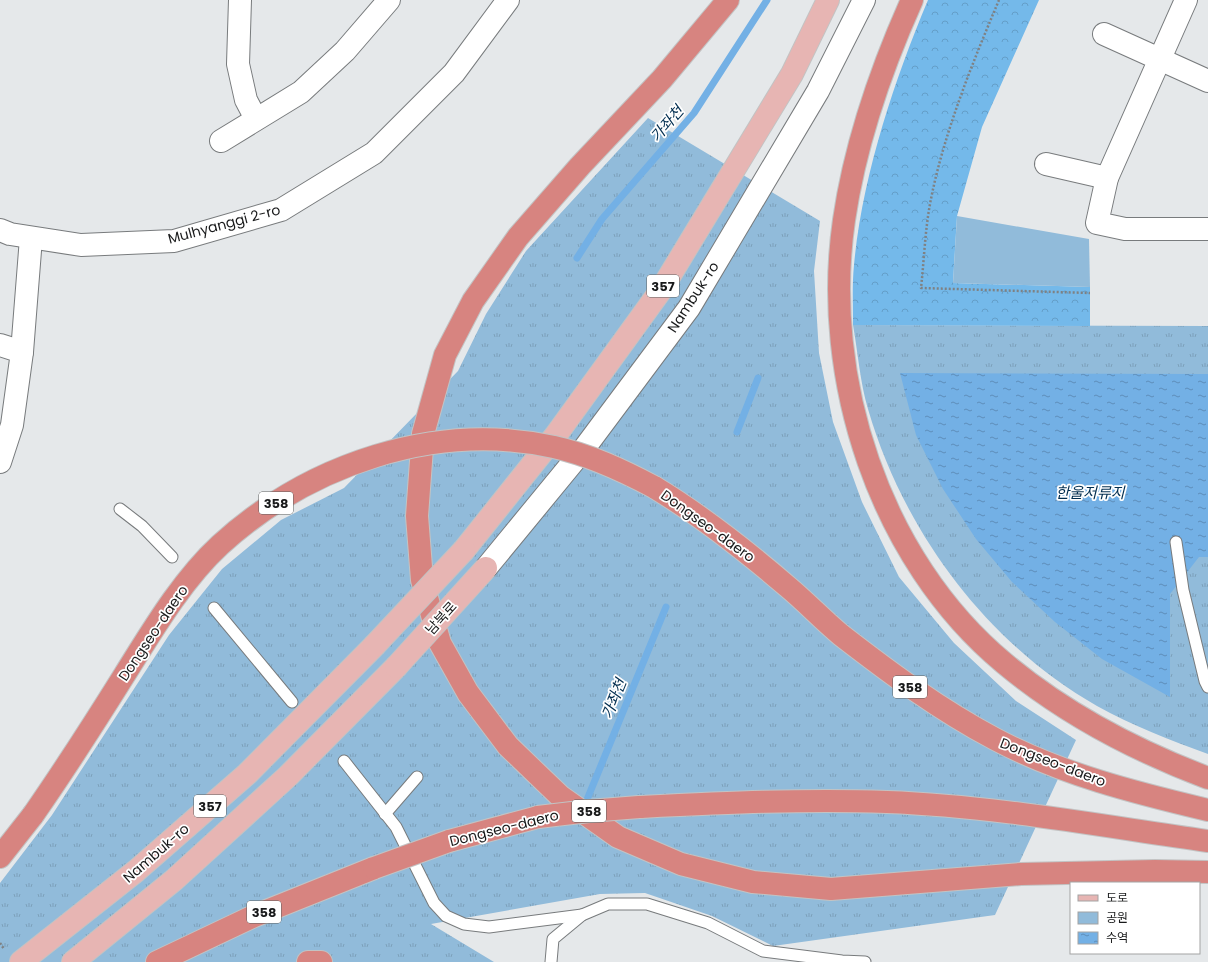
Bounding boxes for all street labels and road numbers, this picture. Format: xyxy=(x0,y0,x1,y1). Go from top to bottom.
street label: Mulhyanggi 2-ro xyxy=(165,199,283,249)
street label: Nambuk-ro xyxy=(662,257,724,337)
road number: 357 xyxy=(647,275,679,297)
street label: Dongseo-daero xyxy=(657,485,759,567)
road number: 358 xyxy=(259,492,293,514)
street label: Dongseo-daero xyxy=(113,581,193,685)
street label: 남북로 xyxy=(421,597,461,639)
road number: 358 xyxy=(893,676,927,698)
street label: Dongseo-daero xyxy=(997,733,1109,791)
road number: 357 xyxy=(194,795,226,817)
road number: 358 xyxy=(572,800,606,822)
street label: Dongseo-daero xyxy=(447,805,561,851)
street label: Nambuk-ro xyxy=(119,819,193,887)
road number: 358 xyxy=(247,901,281,923)

